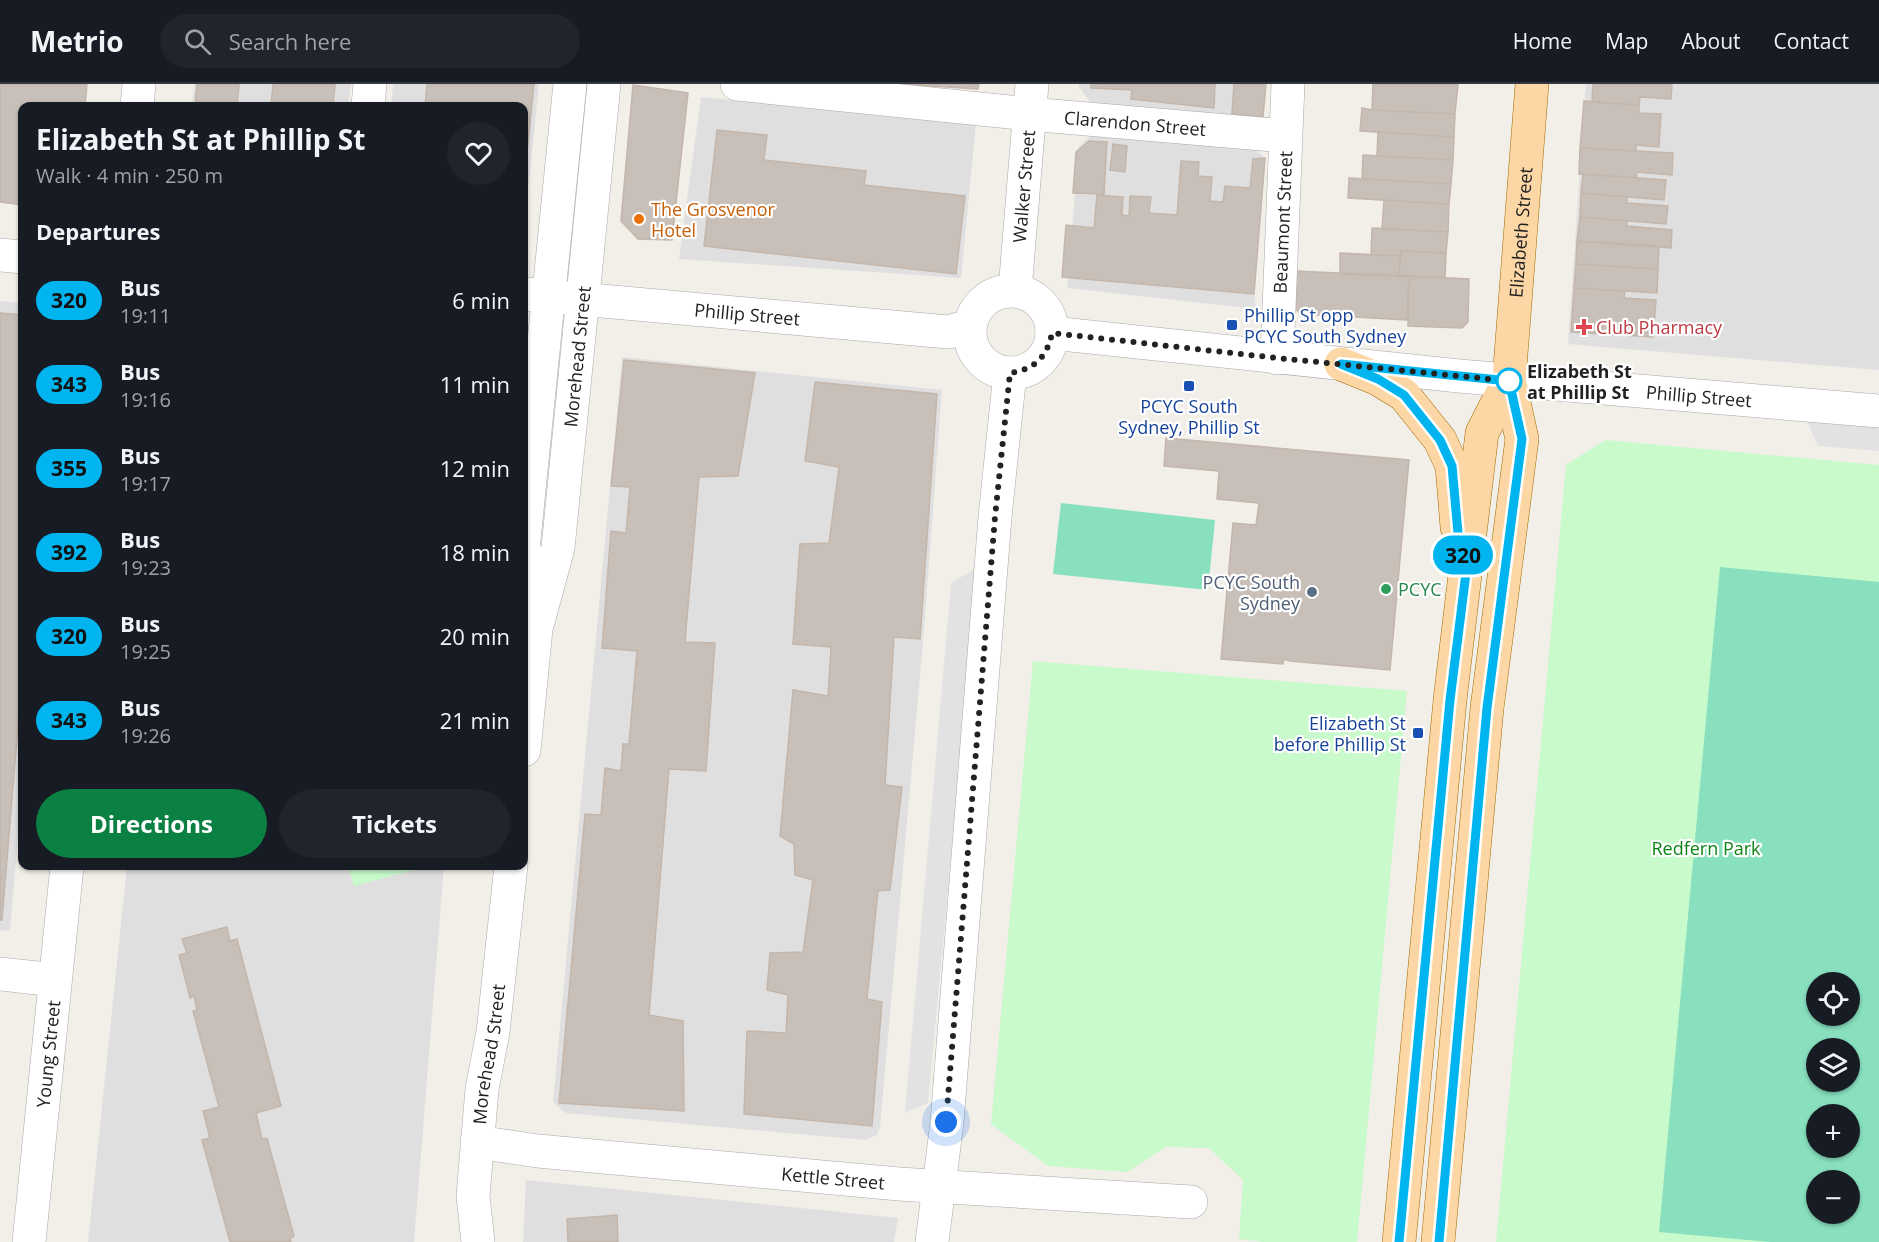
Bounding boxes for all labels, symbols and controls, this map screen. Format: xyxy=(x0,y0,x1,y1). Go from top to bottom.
search box xyxy=(160,14,580,68)
text: Metrio xyxy=(30,22,124,60)
icon: search xyxy=(181,25,214,58)
text: Search here xyxy=(229,26,351,56)
text: Home xyxy=(1513,27,1572,55)
text: Map xyxy=(1605,27,1648,55)
text: About xyxy=(1681,27,1741,55)
text: Contact xyxy=(1774,27,1849,55)
street label: Clarendon Street xyxy=(1063,105,1207,141)
text: Elizabeth St at Phillip St xyxy=(36,120,365,158)
button: heart xyxy=(447,122,510,185)
street label: Walker Street xyxy=(1007,129,1040,244)
street label: Beaumont Street xyxy=(1268,150,1297,294)
text: Walk · 4 min · 250 m xyxy=(36,162,223,189)
street label: Elizabeth Street xyxy=(1503,166,1538,299)
place label: The Grosvenor Hotel xyxy=(651,197,776,242)
marker: The Grosvenor Hotel xyxy=(632,212,646,226)
text: Departures xyxy=(36,216,160,246)
text: Bus xyxy=(120,272,160,302)
text: 6 min xyxy=(452,285,510,315)
street label: Morehead Street xyxy=(558,285,596,428)
text: 320 xyxy=(51,286,87,314)
street label: Phillip Street xyxy=(693,297,801,331)
text: 19:11 xyxy=(120,302,171,329)
place label: Phillip St opp PCYC South Sydney xyxy=(1244,303,1407,348)
place label: Club Pharmacy xyxy=(1596,315,1723,339)
marker: Phillip St opp PCYC South Sydney xyxy=(1225,318,1239,332)
marker: Club Pharmacy xyxy=(1577,320,1591,334)
text: Bus xyxy=(120,356,160,386)
place label: Elizabeth St at Phillip St xyxy=(1527,359,1632,404)
marker: Elizabeth St at Phillip St xyxy=(1496,368,1522,394)
text: 11 min xyxy=(440,369,510,399)
text: 343 xyxy=(51,370,87,398)
marker: PCYC South Sydney, Phillip St xyxy=(1182,379,1196,393)
street label: Phillip Street xyxy=(1645,380,1753,412)
text: 19:16 xyxy=(120,386,171,413)
place label: PCYC South Sydney, Phillip St xyxy=(1118,394,1260,439)
text: Bus xyxy=(120,440,160,470)
text: 12 min xyxy=(440,453,510,483)
text: 355 xyxy=(51,454,87,482)
text: 19:17 xyxy=(120,470,171,497)
text: Bus xyxy=(120,524,160,554)
line badge: 320 xyxy=(1428,536,1498,574)
text: 18 min xyxy=(440,537,510,567)
text: 392 xyxy=(51,538,87,566)
text: 320 xyxy=(1445,541,1481,569)
text: 19:23 xyxy=(120,554,171,581)
place label: PCYC South Sydney xyxy=(1203,570,1301,615)
place label: PCYC xyxy=(1398,577,1442,601)
marker: PCYC xyxy=(1379,582,1393,596)
marker: PCYC South Sydney xyxy=(1305,585,1319,599)
text: Bus xyxy=(120,608,160,638)
text: 20 min xyxy=(440,621,510,651)
text: 320 xyxy=(51,622,87,650)
text: 19:25 xyxy=(120,638,171,665)
text: Bus xyxy=(120,692,160,722)
text: 21 min xyxy=(440,705,510,735)
text: 343 xyxy=(51,706,87,734)
place label: Elizabeth St before Phillip St xyxy=(1274,711,1406,756)
text: 19:26 xyxy=(120,722,171,749)
marker: Elizabeth St before Phillip St xyxy=(1411,726,1425,740)
button: Directions xyxy=(36,789,267,858)
button: Tickets xyxy=(279,789,510,858)
park label: Redfern Park xyxy=(1651,836,1761,860)
map controls xyxy=(1806,972,1860,1224)
button: locate xyxy=(1806,972,1860,1026)
street label: Morehead Street xyxy=(467,983,510,1125)
street label: Young Street xyxy=(31,999,65,1109)
button: layers xyxy=(1806,1038,1860,1092)
button: + xyxy=(1806,1104,1860,1158)
your location xyxy=(931,1107,961,1137)
street label: Kettle Street xyxy=(780,1161,886,1195)
button: − xyxy=(1806,1170,1860,1224)

